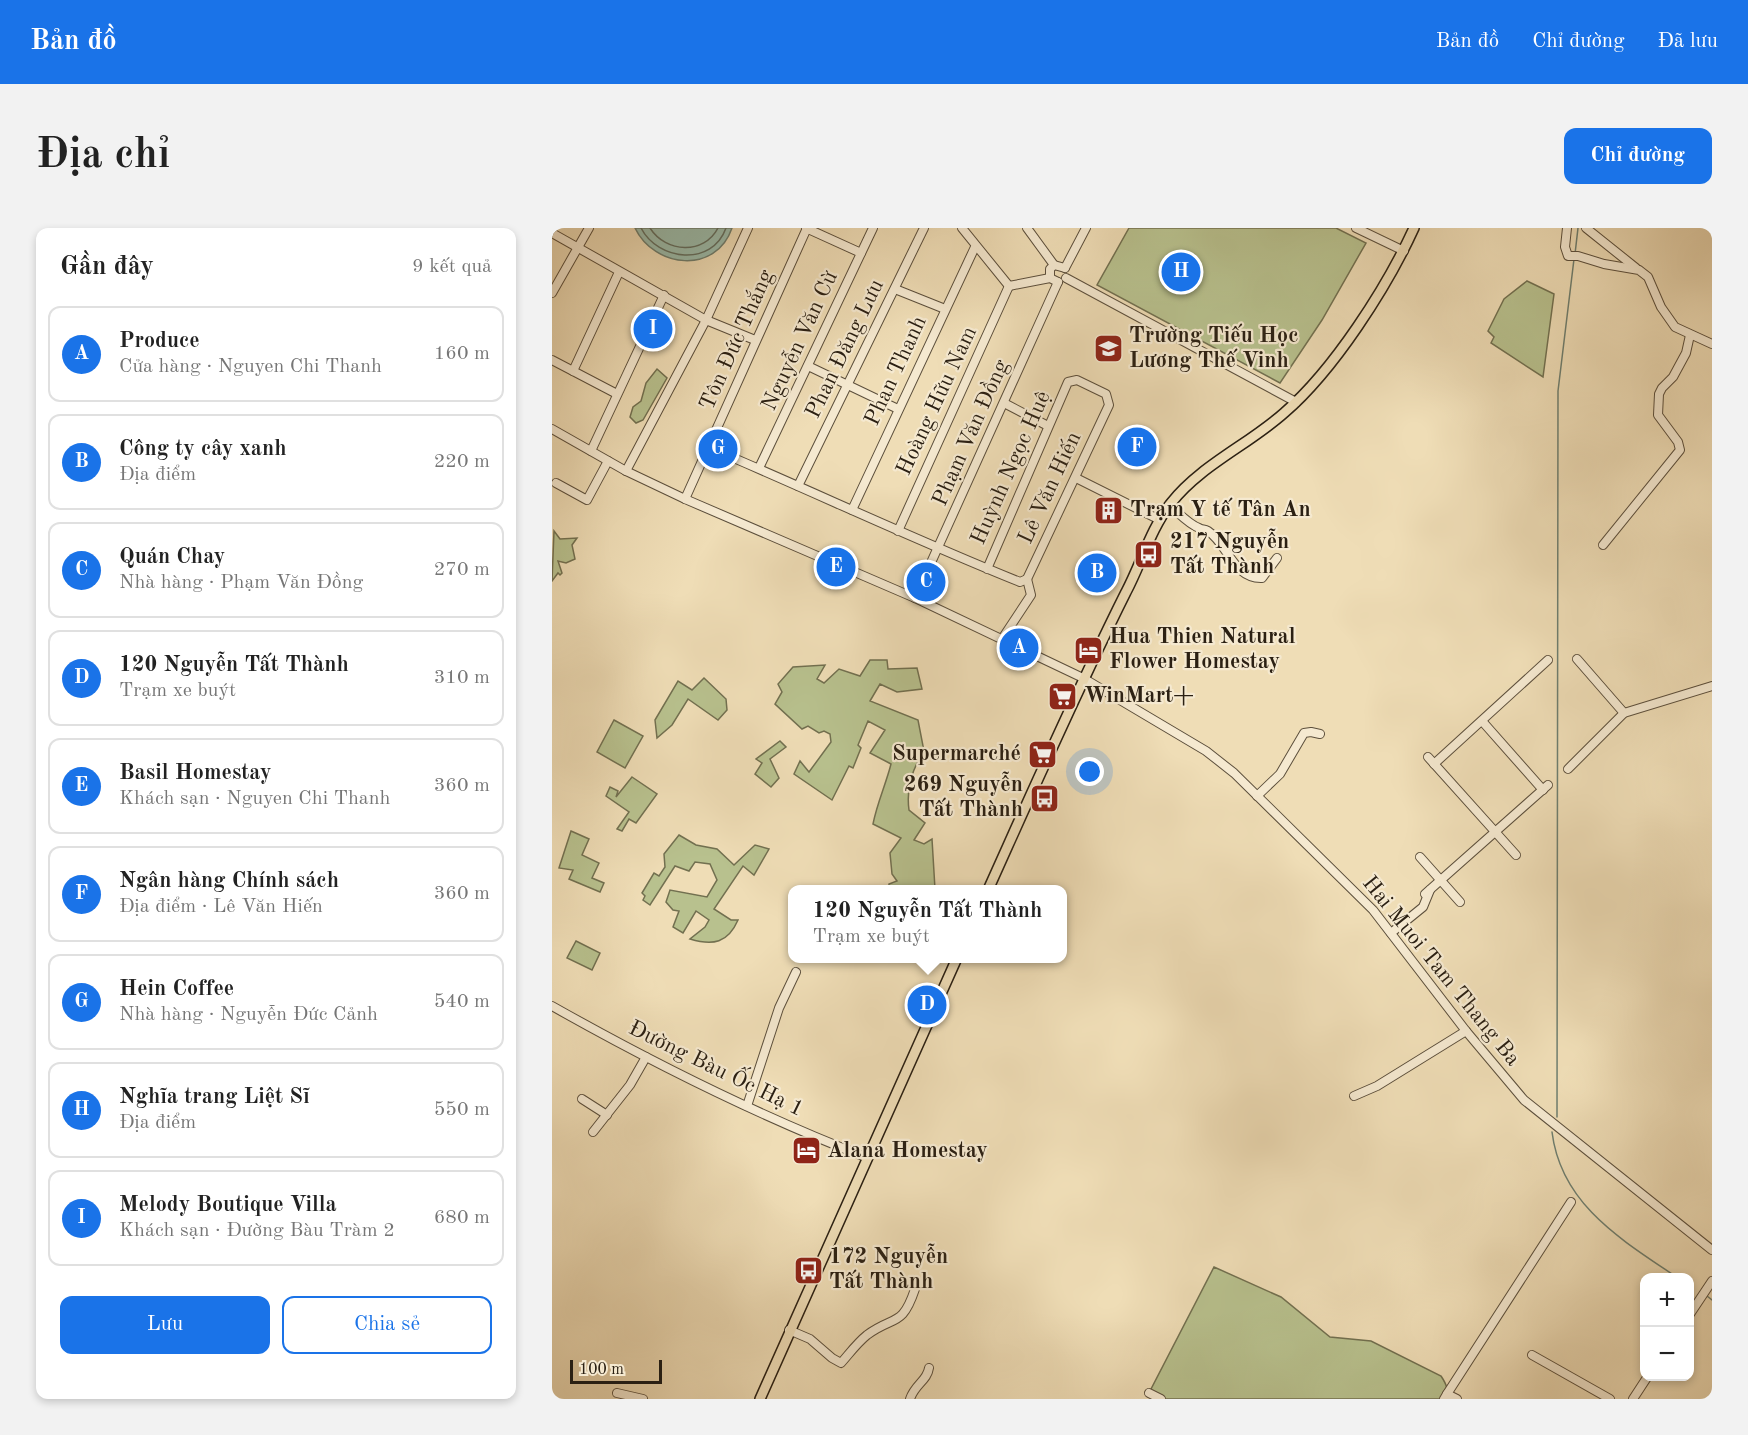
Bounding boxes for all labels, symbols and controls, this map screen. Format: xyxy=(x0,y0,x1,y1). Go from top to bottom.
text: Bản đồ xyxy=(30,28,117,56)
text: Bản đồ xyxy=(1436,31,1499,52)
text: Chỉ đường xyxy=(1532,31,1625,52)
text: Đã lưu xyxy=(1658,31,1718,52)
button: Chỉ đường xyxy=(1564,128,1712,184)
text: Địa chỉ xyxy=(36,135,170,177)
pin: H xyxy=(1162,250,1200,294)
text: Gần đây xyxy=(60,254,154,280)
text: 9 kết quả xyxy=(412,257,492,277)
street label: Tôn Đức Thắng xyxy=(695,266,778,414)
street label: Nguyễn Văn Cừ xyxy=(757,267,842,414)
street label: Phan Đăng Lưu xyxy=(802,276,888,422)
pin: I xyxy=(634,306,672,352)
street label: Phan Thanh xyxy=(861,313,931,429)
street label: Hoàng Hữu Nam xyxy=(893,323,981,479)
place label: Trường Tiếu Học Lương Thế Vinh xyxy=(1129,323,1299,372)
text: Produce xyxy=(119,330,200,352)
school or university icon: Trường Tiếu Học Lương Thế Vinh xyxy=(1092,333,1124,365)
text: A xyxy=(74,344,89,364)
text: 160 m xyxy=(434,344,490,364)
street label: Phạm Văn Đồng xyxy=(928,356,1013,509)
text: Cửa hàng · Nguyen Chi Thanh xyxy=(119,357,382,377)
street label: Huỳnh Ngọc Huệ xyxy=(967,388,1055,548)
pin: F xyxy=(1118,424,1156,470)
pin: G xyxy=(698,426,738,472)
street label: Lê Văn Hiến xyxy=(1014,428,1086,547)
text: Công ty cây xanh xyxy=(119,438,287,460)
text: B xyxy=(74,452,89,472)
text: 220 m xyxy=(434,452,490,472)
text: Địa điểm xyxy=(119,465,196,485)
building icon: Trạm Y tế Tân An xyxy=(1093,494,1125,526)
place label: Trạm Y tế Tân An xyxy=(1130,497,1311,521)
place label: 217 Nguyễn Tất Thành xyxy=(1170,528,1289,578)
bus stop icon: 217 Nguyễn Tất Thành xyxy=(1133,539,1165,571)
pin: E xyxy=(816,544,856,590)
text: Quán Chay xyxy=(119,546,225,568)
pin: B xyxy=(1078,550,1116,596)
text: C xyxy=(75,560,88,580)
text: 270 m xyxy=(434,560,490,580)
pin: C xyxy=(906,560,946,604)
text: Nhà hàng · Phạm Văn Đồng xyxy=(119,573,363,593)
pin: A xyxy=(1000,626,1038,670)
place label: Hua Thien Natural Flower Homestay xyxy=(1109,626,1296,673)
hotel icon: Hua Thien Natural Flower Homestay xyxy=(1072,634,1104,666)
text: 120 Nguyễn Tất Thành xyxy=(119,654,349,676)
text: D xyxy=(74,668,89,688)
text: 310 m xyxy=(434,668,490,688)
supermarket icon: WinMart+ xyxy=(1047,680,1079,712)
text: Trạm xe buýt xyxy=(119,681,236,701)
place label: WinMart+ xyxy=(1084,685,1194,707)
supermarket icon: Supermarché xyxy=(1026,738,1058,770)
place label: Supermarché xyxy=(892,743,1021,765)
your location xyxy=(1075,757,1104,786)
text: Basil Homestay xyxy=(119,762,271,784)
place label: 269 Nguyễn Tất Thành xyxy=(904,771,1023,821)
text: E xyxy=(75,776,88,796)
text: 360 m xyxy=(434,776,490,796)
bus stop icon: 269 Nguyễn Tất Thành xyxy=(1028,782,1060,814)
text: Khách sạn · Nguyen Chi Thanh xyxy=(119,789,390,809)
text: Ngân hàng Chính sách xyxy=(119,870,339,892)
street label: Hai Muoi Tam Thang Ba xyxy=(1358,872,1524,1070)
text: F xyxy=(75,884,88,904)
text: 360 m xyxy=(434,884,490,904)
popup xyxy=(788,885,1067,963)
text: Địa điểm · Lê Văn Hiến xyxy=(119,897,323,917)
text: 120 Nguyễn Tất Thành xyxy=(813,900,1042,922)
text: Trạm xe buýt xyxy=(813,927,930,947)
text: Hein Coffee xyxy=(119,978,234,1000)
pin: D xyxy=(908,982,946,1028)
text: G xyxy=(74,992,89,1012)
text: 540 m xyxy=(434,992,490,1012)
text: Nhà hàng · Nguyễn Đức Cảnh xyxy=(119,1005,378,1025)
street label: Đường Bàu Ốc Hạ 1 xyxy=(625,1012,810,1121)
text: Nghĩa trang Liệt Sĩ xyxy=(119,1086,309,1108)
text: H xyxy=(73,1100,90,1120)
text: 550 m xyxy=(434,1100,490,1120)
text: Địa điểm xyxy=(119,1113,196,1133)
hotel icon: Alana Homestay xyxy=(790,1135,822,1167)
place label: Alana Homestay xyxy=(827,1140,988,1162)
text: Melody Boutique Villa xyxy=(119,1194,337,1216)
text: I xyxy=(77,1208,86,1228)
text: 680 m xyxy=(434,1208,490,1228)
text: Khách sạn · Đường Bàu Tràm 2 xyxy=(119,1221,395,1241)
place label: 172 Nguyễn Tất Thành xyxy=(829,1243,948,1293)
bus stop icon: 172 Nguyễn Tất Thành xyxy=(792,1254,824,1286)
map controls xyxy=(1640,1273,1694,1381)
button: + xyxy=(1640,1273,1694,1327)
button: Lưu xyxy=(60,1296,270,1354)
button: Chia sẻ xyxy=(282,1296,492,1354)
button: − xyxy=(1640,1327,1694,1381)
scale bar xyxy=(570,1357,662,1384)
text: 100 m xyxy=(579,1362,624,1378)

